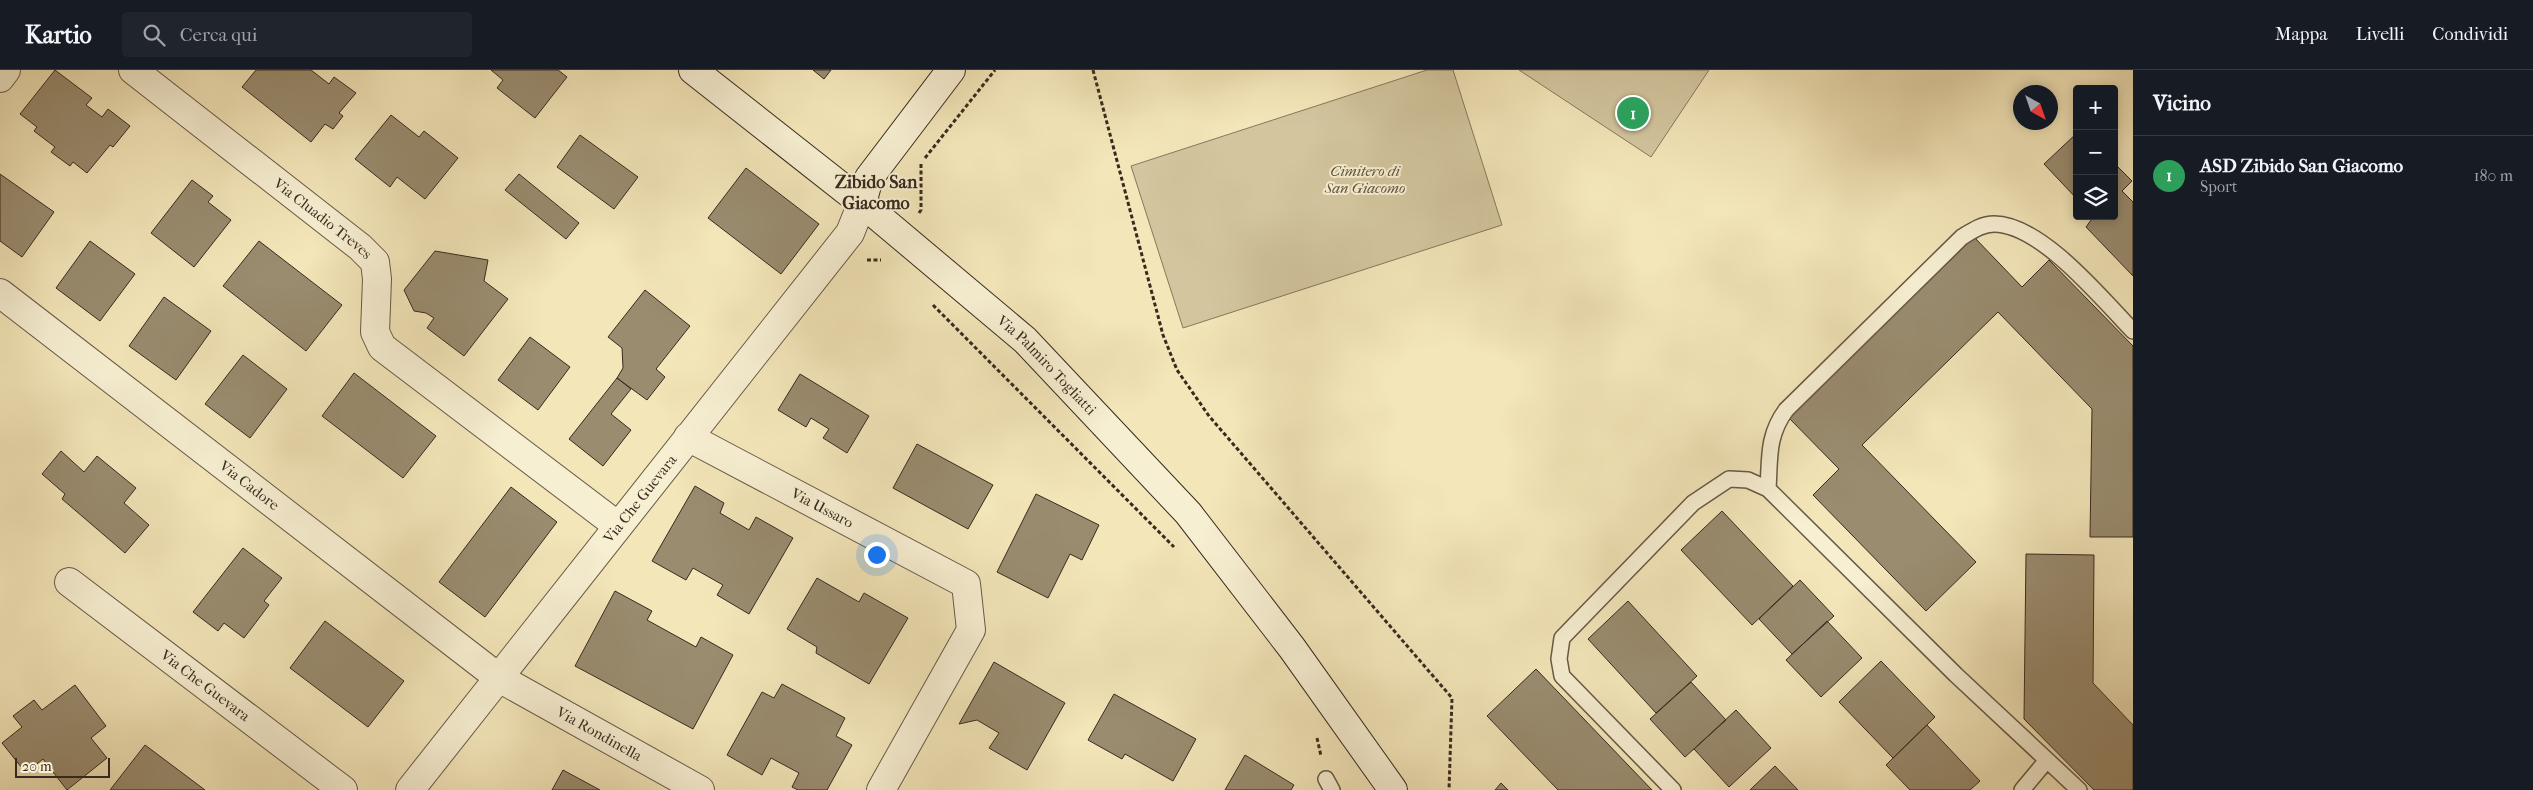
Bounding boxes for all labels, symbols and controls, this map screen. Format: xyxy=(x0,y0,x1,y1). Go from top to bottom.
search box xyxy=(122,12,472,57)
text: Kartio xyxy=(25,21,92,49)
icon: search xyxy=(140,21,168,49)
text: Cerca qui xyxy=(180,24,257,46)
text: Mappa xyxy=(2275,24,2328,45)
text: Livelli xyxy=(2356,24,2404,45)
text: Condividi xyxy=(2432,24,2508,45)
north arrow xyxy=(2013,85,2058,130)
map controls xyxy=(2073,85,2118,220)
button: + xyxy=(2073,85,2118,130)
text: Vicino xyxy=(2153,91,2211,115)
pin: 1 xyxy=(1617,94,1649,132)
button: − xyxy=(2073,130,2118,175)
text: ASD Zibido San Giacomo xyxy=(2200,155,2403,177)
park label: Cimitero di San Giacomo xyxy=(1324,162,1405,197)
text: 1 xyxy=(2166,166,2172,185)
text: 180 m xyxy=(2474,166,2513,185)
district label: Zibido San Giacomo xyxy=(835,172,918,214)
street label: Via Cluadio Treves xyxy=(269,174,376,263)
button: layers xyxy=(2073,175,2118,220)
text: Sport xyxy=(2200,177,2238,196)
street label: Via Palmiro Togliatti xyxy=(993,311,1100,419)
street label: Via Che Guevara xyxy=(599,450,681,547)
street label: Via Cadore xyxy=(215,456,283,515)
street label: Via Ussaro xyxy=(787,484,857,532)
your location xyxy=(864,542,890,568)
street label: Via Che Guevara xyxy=(156,645,254,726)
street label: Via Rondinella xyxy=(552,702,646,765)
scale bar xyxy=(15,755,110,778)
text: 20 m xyxy=(22,758,52,775)

